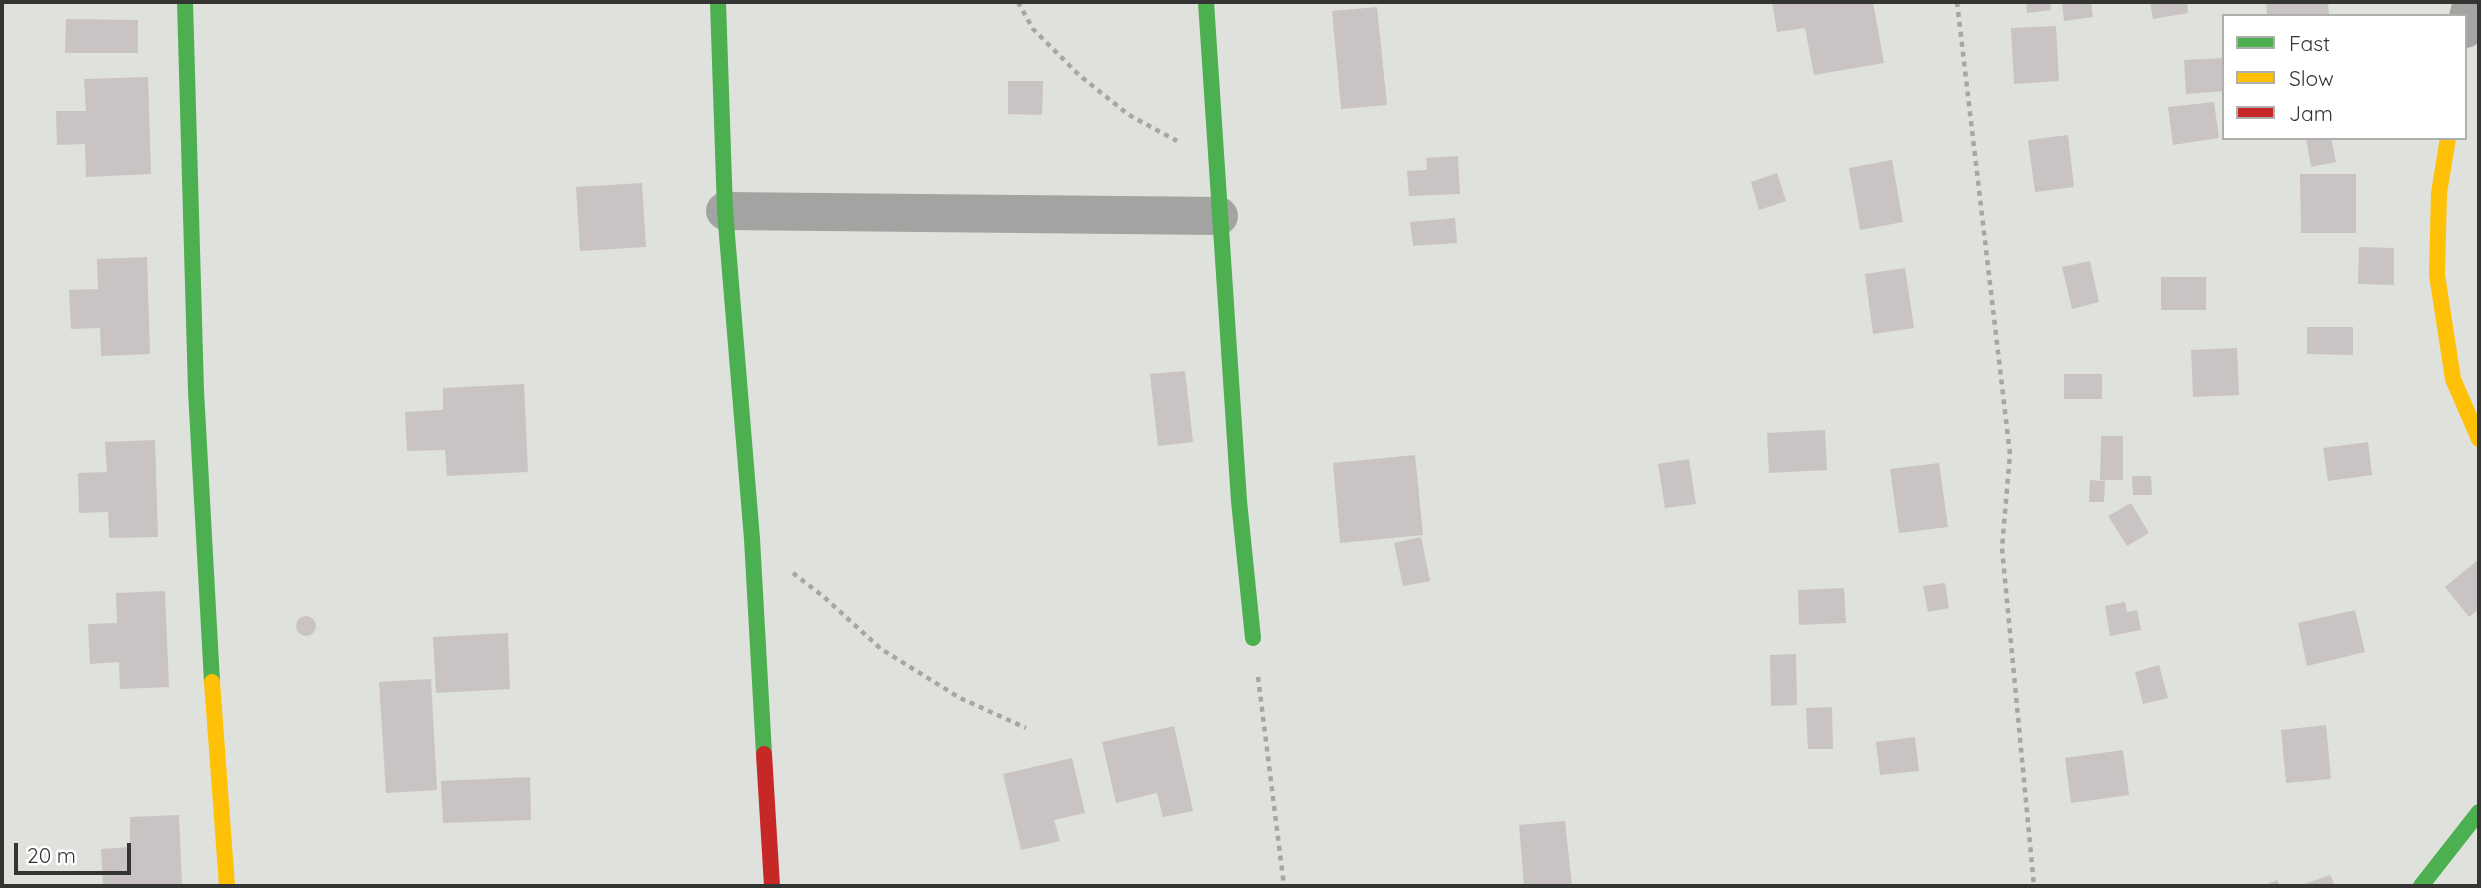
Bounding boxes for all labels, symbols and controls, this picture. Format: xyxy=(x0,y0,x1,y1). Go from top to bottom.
legend xyxy=(2222,14,2467,140)
text: Fast xyxy=(2289,30,2330,56)
text: Slow xyxy=(2289,65,2334,91)
text: Jam xyxy=(2289,100,2333,126)
scale bar xyxy=(18,828,135,872)
text: 20 m xyxy=(27,842,76,868)

